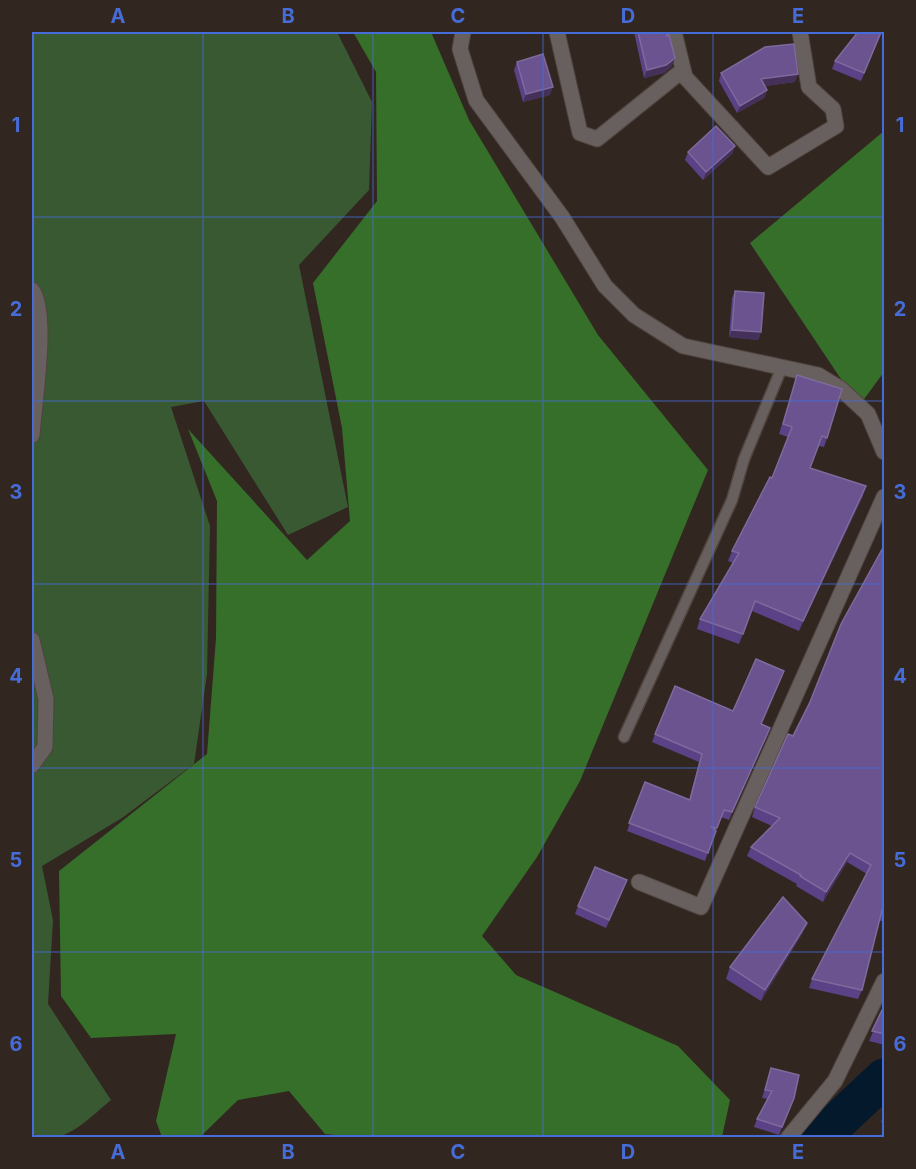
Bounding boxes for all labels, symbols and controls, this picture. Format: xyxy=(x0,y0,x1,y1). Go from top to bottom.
text: A xyxy=(111,4,126,28)
text: B xyxy=(281,4,295,28)
text: C xyxy=(451,4,465,28)
text: D xyxy=(621,4,635,28)
text: E xyxy=(792,4,804,28)
text: 1 xyxy=(12,113,20,137)
text: 1 xyxy=(896,113,904,137)
text: 2 xyxy=(10,297,22,321)
text: 2 xyxy=(894,297,906,321)
text: 3 xyxy=(10,480,22,504)
text: 3 xyxy=(894,480,906,504)
text: 4 xyxy=(9,664,23,688)
text: 4 xyxy=(893,664,907,688)
text: 5 xyxy=(10,848,22,872)
text: 5 xyxy=(894,848,906,872)
text: 6 xyxy=(10,1032,23,1056)
text: 6 xyxy=(894,1032,907,1056)
text: A xyxy=(111,1140,126,1164)
text: B xyxy=(281,1140,295,1164)
text: C xyxy=(451,1140,465,1164)
text: D xyxy=(621,1140,635,1164)
text: E xyxy=(792,1140,804,1164)

